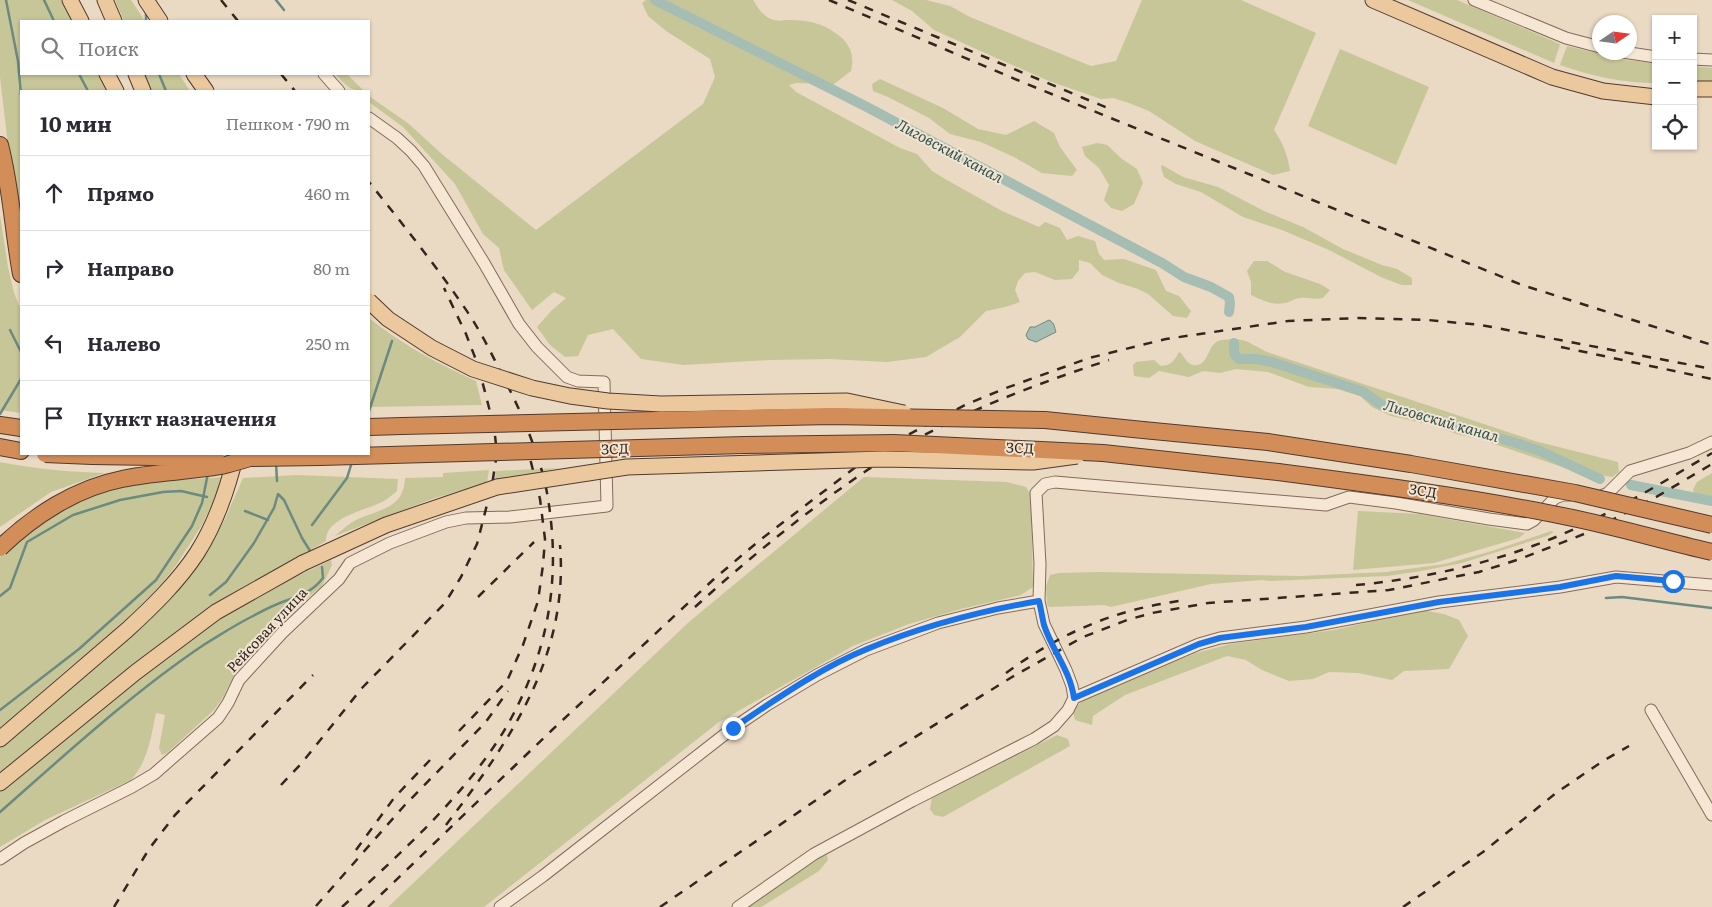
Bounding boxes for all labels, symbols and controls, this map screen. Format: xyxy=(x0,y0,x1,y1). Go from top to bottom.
north arrow xyxy=(1592,15,1637,60)
map controls xyxy=(1652,15,1697,150)
button: + xyxy=(1652,15,1697,60)
search box xyxy=(20,20,370,75)
icon: search xyxy=(38,34,66,62)
text: Поиск xyxy=(78,34,139,62)
button: − xyxy=(1652,60,1697,105)
button: locate xyxy=(1652,105,1697,150)
text: 10 мин xyxy=(40,107,112,138)
text: Пешком · 790 m xyxy=(226,111,350,135)
water label: Лиговский канал xyxy=(892,112,1008,188)
icon: ahead xyxy=(40,179,68,207)
text: Прямо xyxy=(87,179,154,207)
text: 460 m xyxy=(305,181,350,205)
icon: right xyxy=(40,254,68,282)
text: Направо xyxy=(87,254,174,282)
text: 80 m xyxy=(313,256,350,280)
icon: left xyxy=(40,329,68,357)
text: Налево xyxy=(87,329,161,357)
text: 250 m xyxy=(306,331,350,355)
water label: Лиговский канал xyxy=(1381,392,1503,447)
icon: arrive xyxy=(40,404,68,432)
text: Пункт назначения xyxy=(87,404,276,432)
street label: ЗСД xyxy=(1006,437,1034,457)
street label: ЗСД xyxy=(601,438,629,458)
street label: ЗСД xyxy=(1408,478,1439,502)
route start xyxy=(1662,570,1685,593)
street label: Рейсовая улица xyxy=(222,582,311,676)
route end xyxy=(722,717,745,740)

